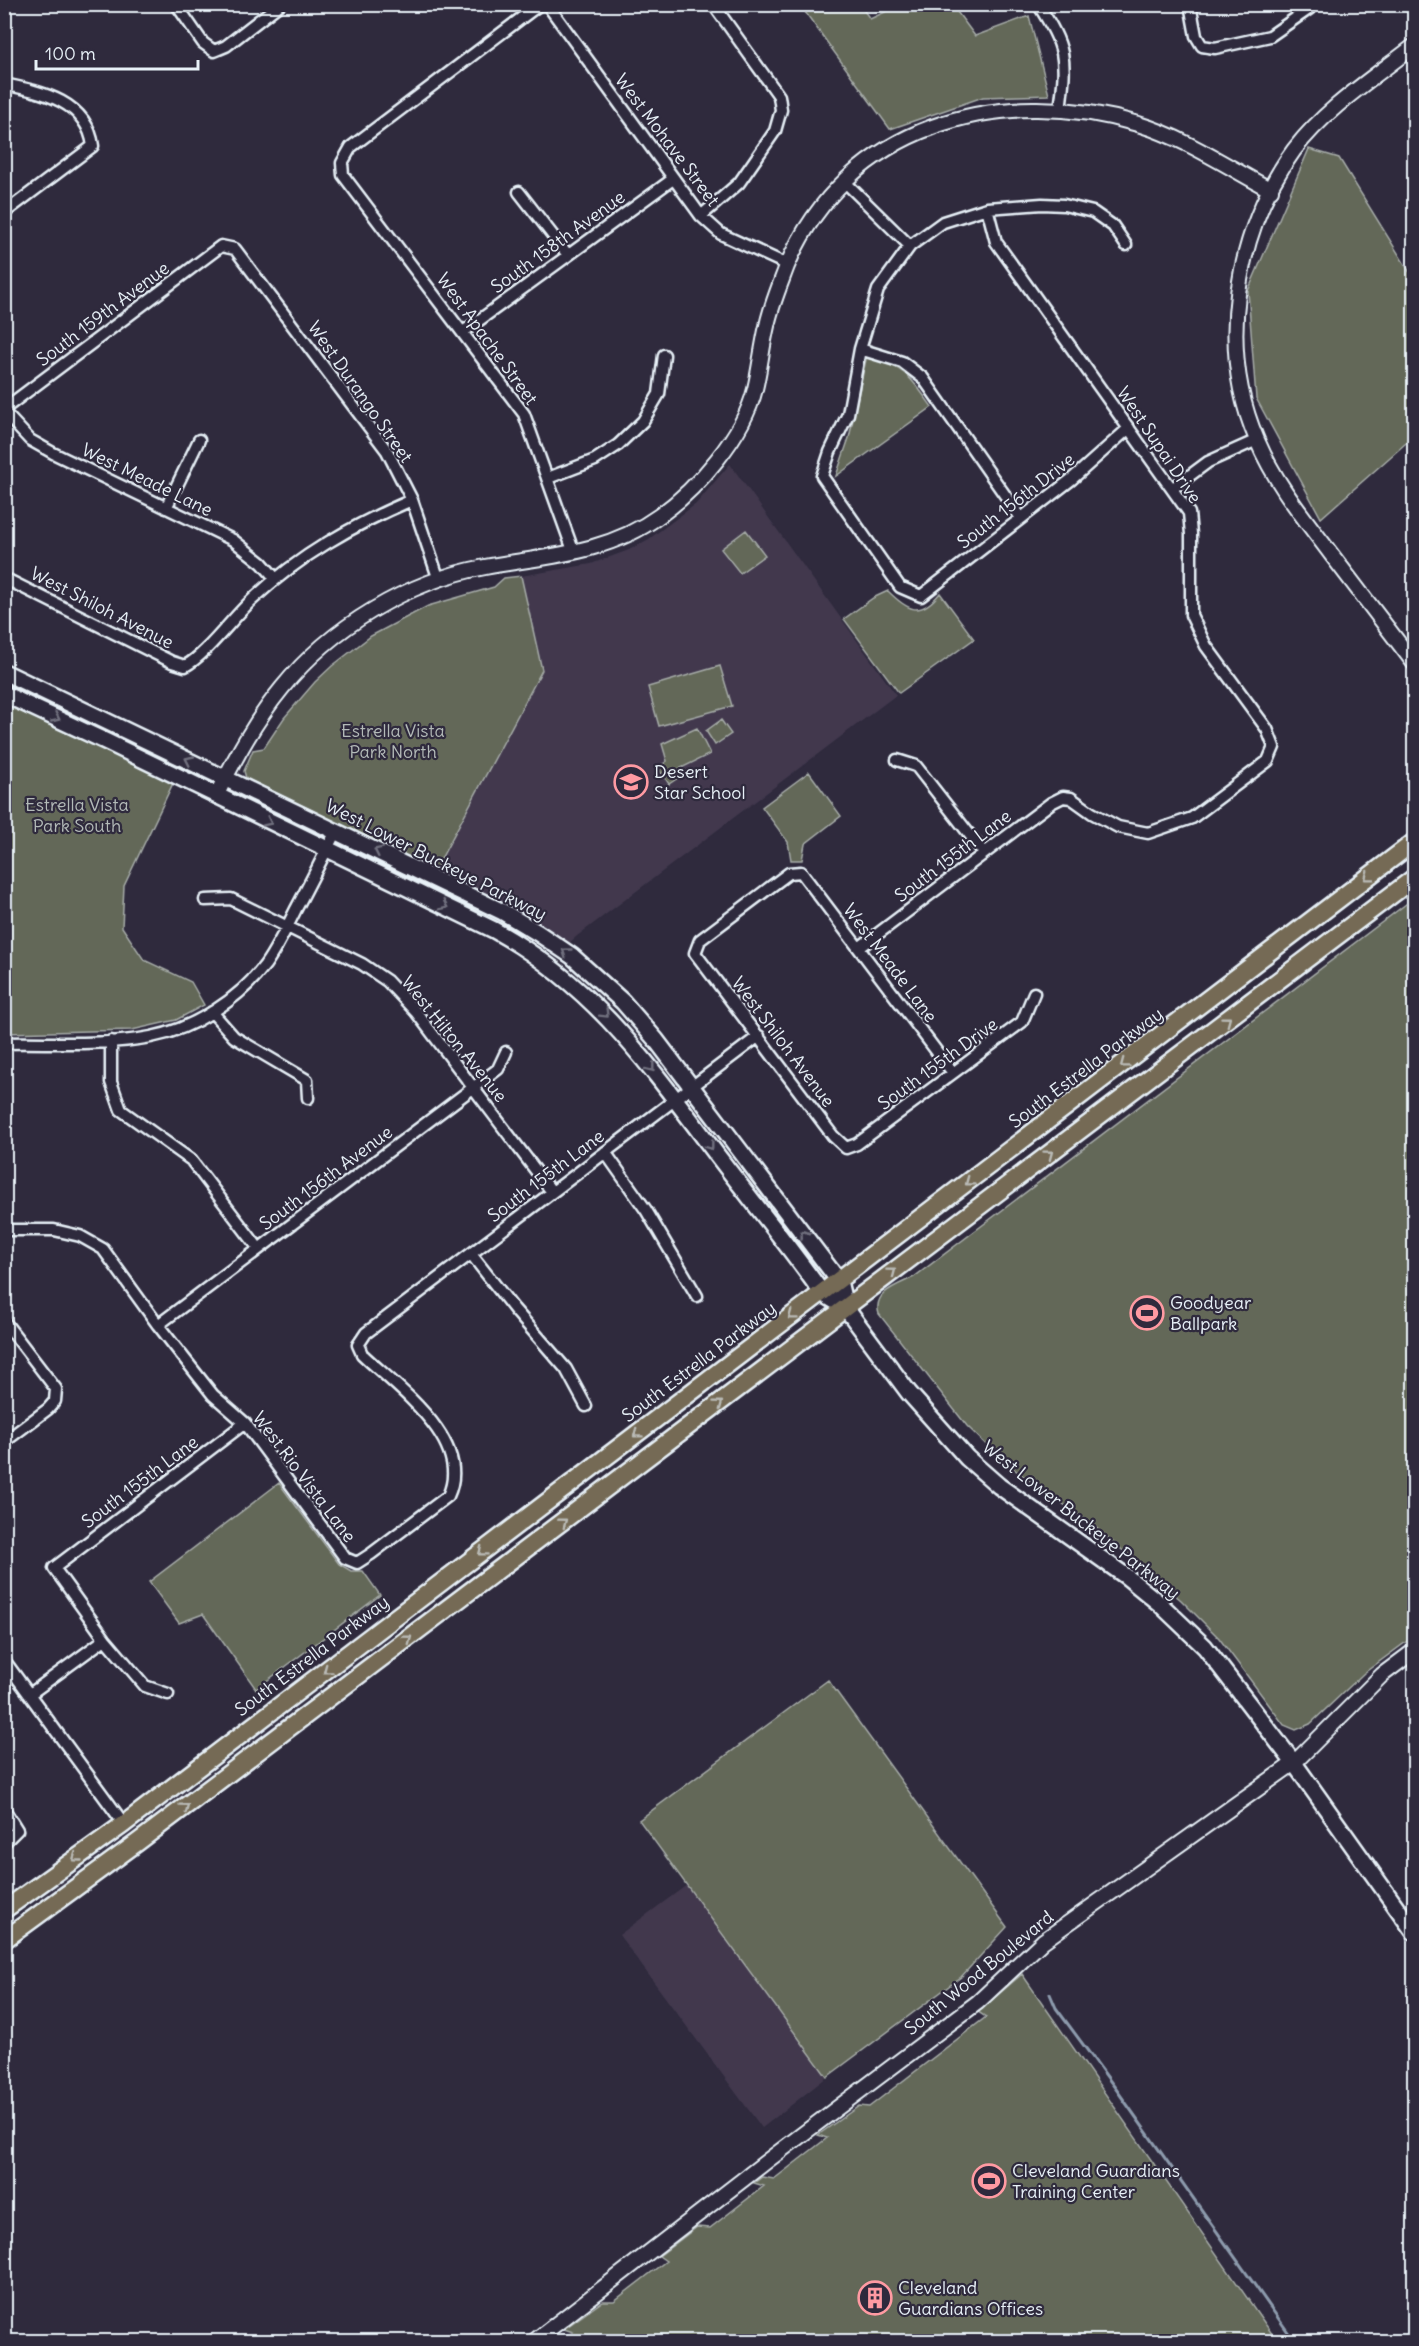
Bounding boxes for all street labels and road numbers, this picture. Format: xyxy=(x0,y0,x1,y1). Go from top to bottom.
street label: West Mohave Street xyxy=(610,69,725,210)
street label: South 158th Avenue xyxy=(486,185,629,298)
street label: South 159th Avenue xyxy=(32,256,174,371)
street label: West Apache Street xyxy=(432,268,543,409)
street label: West Durango Street xyxy=(303,316,418,467)
street label: West Supai Drive xyxy=(1112,382,1207,507)
street label: West Meade Lane xyxy=(78,438,216,521)
street label: South 156th Drive xyxy=(952,448,1079,554)
street label: West Shiloh Avenue xyxy=(27,562,178,654)
street label: West Lower Buckeye Parkway xyxy=(322,794,551,925)
street label: South 155th Lane xyxy=(890,804,1016,907)
street label: West Meade Lane xyxy=(838,899,943,1027)
street label: West Hilton Avenue xyxy=(396,971,512,1107)
street label: West Shiloh Avenue xyxy=(727,972,840,1112)
street label: South Estrella Parkway xyxy=(1004,1002,1167,1133)
street label: South 155th Drive xyxy=(873,1012,1002,1115)
street label: South 156th Avenue xyxy=(255,1120,397,1235)
street label: South 155th Lane xyxy=(483,1124,609,1227)
street label: South Estrella Parkway xyxy=(617,1296,780,1427)
street label: West Rio Vista Lane xyxy=(248,1407,361,1547)
street label: South 155th Lane xyxy=(77,1430,203,1533)
street label: West Lower Buckeye Parkway xyxy=(978,1435,1185,1604)
street label: South Estrella Parkway xyxy=(230,1590,393,1721)
street label: South Wood Boulevard xyxy=(900,1905,1058,2040)

